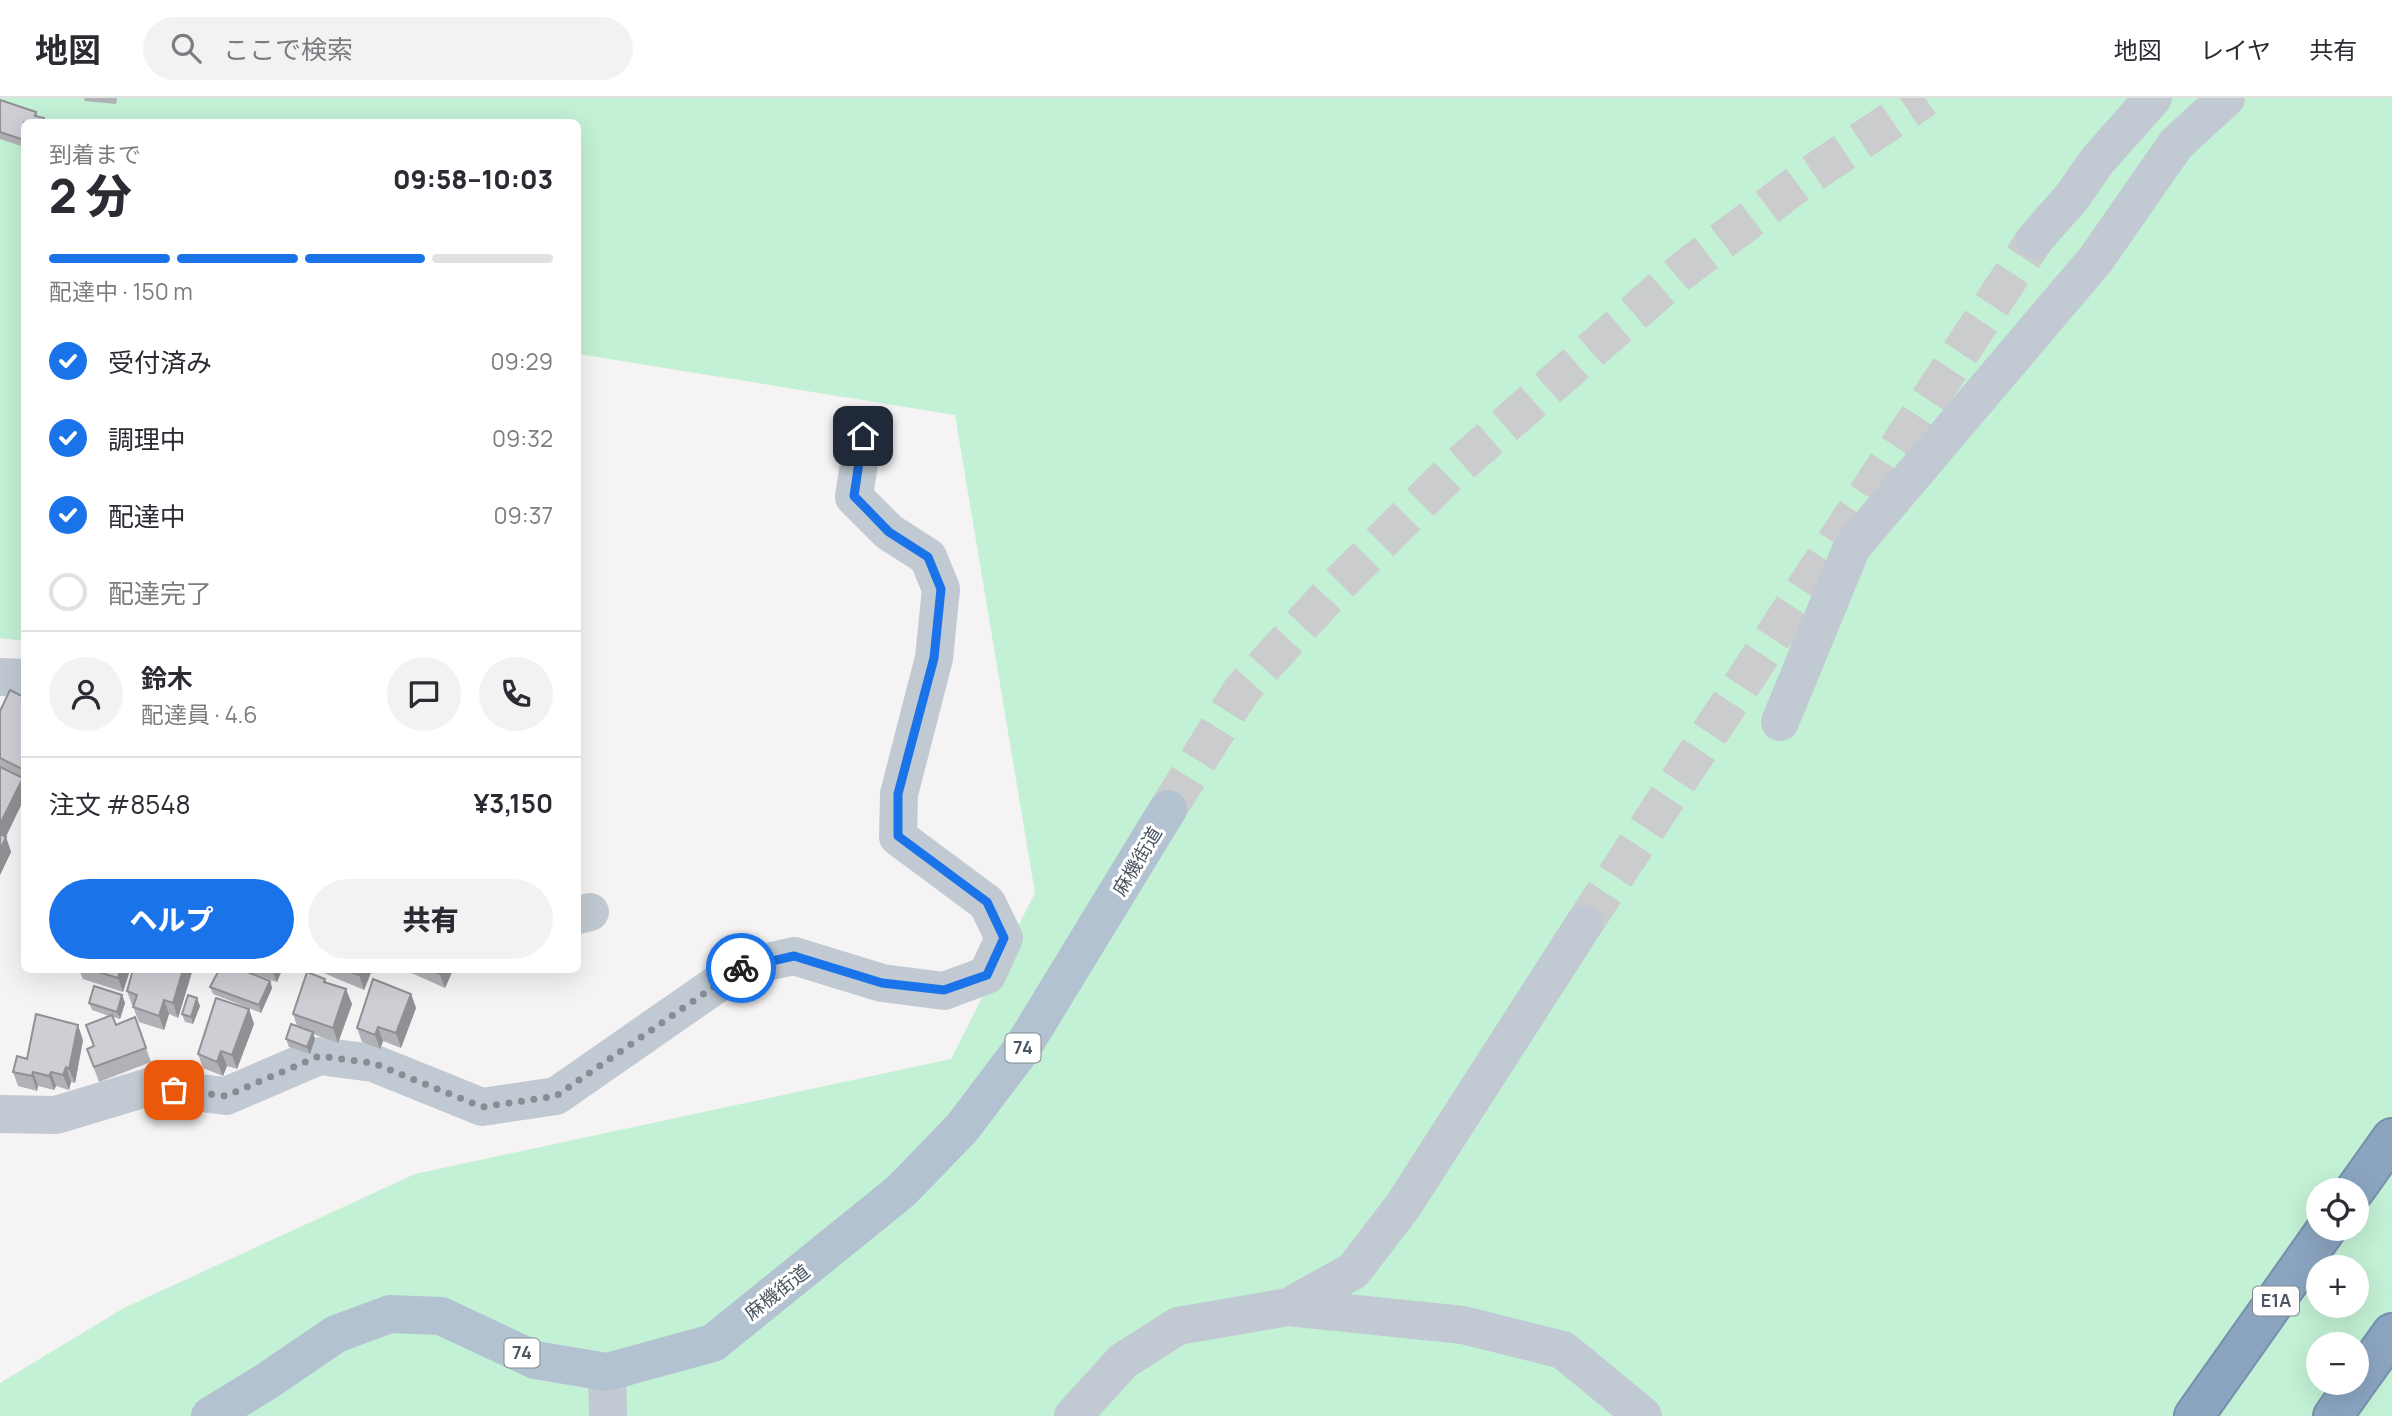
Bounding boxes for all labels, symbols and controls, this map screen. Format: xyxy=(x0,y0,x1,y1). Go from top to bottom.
search box xyxy=(143,17,633,80)
text: 地図 xyxy=(35,27,101,72)
icon: search xyxy=(167,29,205,67)
text: ここで検索 xyxy=(223,31,353,67)
text: 地図 xyxy=(2114,33,2162,66)
text: レイヤ xyxy=(2200,33,2271,66)
text: 共有 xyxy=(2309,33,2357,66)
text: 到着まで xyxy=(49,138,141,170)
text: 09:58–10:03 xyxy=(393,161,553,197)
text: 2 分 xyxy=(49,164,132,227)
text: 配達中 · 150 m xyxy=(49,275,193,307)
icon: check xyxy=(49,342,87,380)
text: 受付済み xyxy=(108,344,212,380)
text: 09:29 xyxy=(490,345,553,377)
pin xyxy=(833,406,893,466)
icon: home xyxy=(844,417,882,455)
icon: check xyxy=(49,419,87,457)
text: 調理中 xyxy=(108,421,186,457)
text: 09:32 xyxy=(492,422,553,454)
icon: check xyxy=(49,496,87,534)
text: 配達中 xyxy=(108,498,186,534)
text: 09:37 xyxy=(494,499,553,531)
text: 配達完了 xyxy=(108,575,212,611)
button: person xyxy=(49,657,123,731)
button: chat xyxy=(387,657,461,731)
button: phone xyxy=(479,657,553,731)
text: 鈴木 xyxy=(141,660,193,696)
text: 配達員 · 4.6 xyxy=(141,698,258,730)
text: ¥3,150 xyxy=(473,785,553,821)
text: 注文 #8548 xyxy=(49,786,191,822)
street label: 麻機街道 xyxy=(1106,822,1168,900)
button: ヘルプ xyxy=(49,879,294,959)
button: 共有 xyxy=(308,879,553,959)
courier xyxy=(706,933,776,1003)
icon: bike xyxy=(722,949,760,987)
road number: 74 xyxy=(1006,1034,1040,1063)
pin xyxy=(144,1060,204,1120)
icon: bag xyxy=(155,1071,193,1109)
map controls xyxy=(2306,1178,2369,1395)
button: locate xyxy=(2306,1178,2369,1241)
button: + xyxy=(2306,1255,2369,1318)
street label: 麻機街道 xyxy=(739,1258,815,1326)
road number: E1A xyxy=(2253,1286,2299,1316)
button: − xyxy=(2306,1332,2369,1395)
road number: 74 xyxy=(504,1338,540,1368)

